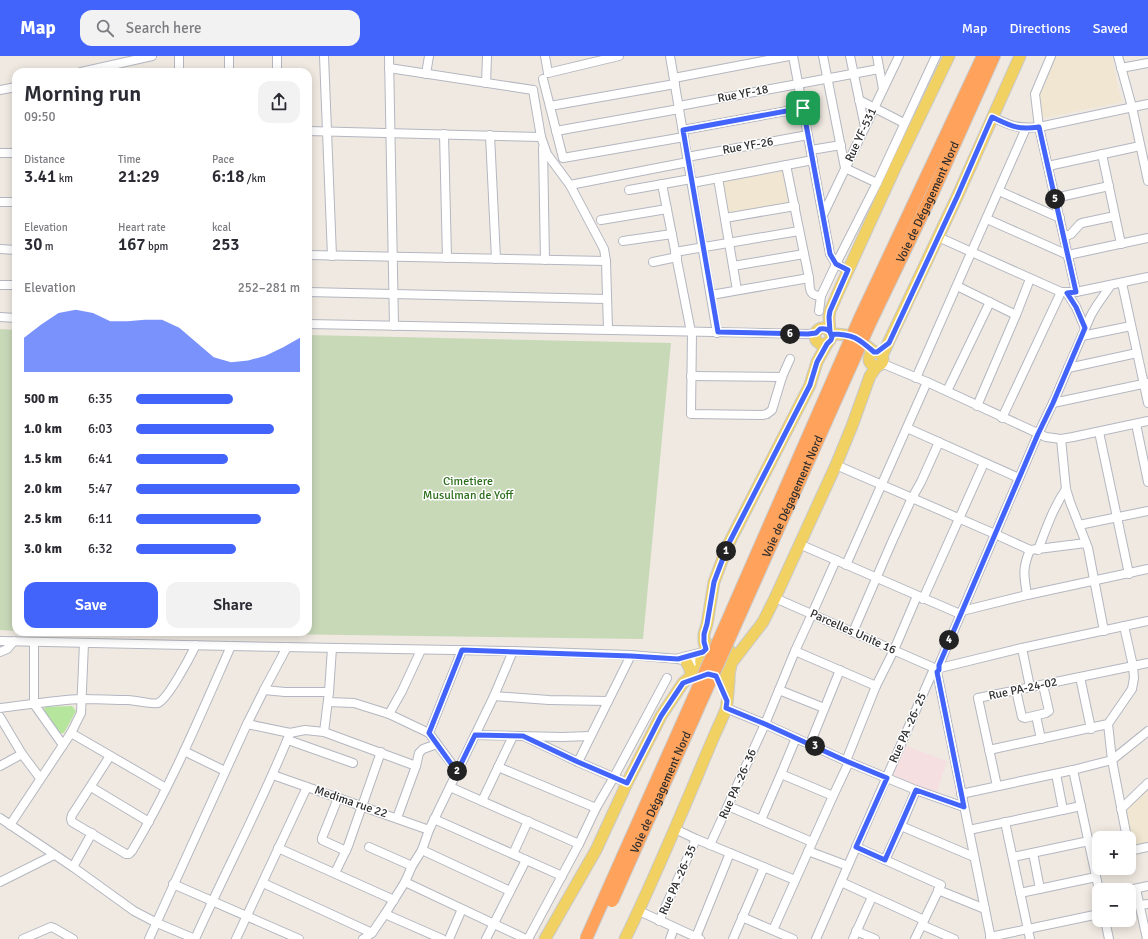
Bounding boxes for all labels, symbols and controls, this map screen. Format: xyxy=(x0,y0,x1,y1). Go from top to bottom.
search box xyxy=(80,10,360,46)
text: Map xyxy=(20,16,56,40)
icon: search xyxy=(94,17,116,39)
text: Search here xyxy=(126,19,201,37)
text: Map xyxy=(962,20,988,37)
text: Directions xyxy=(1010,20,1071,37)
text: Saved xyxy=(1093,20,1128,37)
text: Morning run xyxy=(24,80,141,107)
button: share xyxy=(258,81,300,123)
street label: Rue YF-18 xyxy=(716,82,770,106)
pin xyxy=(786,91,820,125)
icon: arrive xyxy=(792,97,814,119)
street label: Rue YF-531 xyxy=(842,106,880,164)
text: 09:50 xyxy=(24,109,56,125)
street label: Rue YF-26 xyxy=(721,134,775,158)
street label: Voie de Dégagement Nord xyxy=(893,139,962,265)
text: Distance xyxy=(24,153,65,166)
text: Time xyxy=(118,153,141,166)
text: Pace xyxy=(212,153,234,166)
text: 3.41 xyxy=(24,166,56,187)
text: 21:29 xyxy=(118,166,160,187)
text: 6:18 xyxy=(212,166,244,187)
text: km xyxy=(56,172,73,185)
text: /km xyxy=(244,172,266,185)
pin: 5 xyxy=(1045,189,1065,209)
text: 5 xyxy=(1052,192,1058,205)
text: Elevation xyxy=(24,221,68,234)
text: Heart rate xyxy=(118,221,166,234)
text: kcal xyxy=(212,221,231,234)
text: 30 xyxy=(24,234,42,255)
text: 167 xyxy=(118,234,146,255)
text: 253 xyxy=(212,234,240,255)
text: m xyxy=(42,240,54,253)
text: bpm xyxy=(146,240,168,253)
text: Elevation xyxy=(24,280,76,296)
text: 252–281 m xyxy=(238,280,300,296)
pin: 6 xyxy=(780,324,800,344)
text: 6 xyxy=(787,327,793,340)
text: 500 m xyxy=(24,391,58,407)
text: 6:35 xyxy=(88,391,113,407)
text: 1.0 km xyxy=(24,421,62,437)
text: 6:03 xyxy=(88,421,113,437)
street label: Voie de Dégagement Nord xyxy=(759,433,826,560)
text: 1.5 km xyxy=(24,451,62,467)
text: 6:41 xyxy=(88,451,113,467)
park label: Cimetiere Musulman de Yoff xyxy=(423,474,515,503)
text: 2.0 km xyxy=(24,481,62,497)
text: 5:47 xyxy=(88,481,113,497)
text: 2.5 km xyxy=(24,511,62,527)
text: 6:11 xyxy=(88,511,113,527)
text: 3.0 km xyxy=(24,541,62,557)
text: 6:32 xyxy=(88,541,113,557)
pin: 1 xyxy=(716,541,736,561)
text: 1 xyxy=(723,544,729,557)
button: Save xyxy=(24,582,158,628)
button: Share xyxy=(166,582,300,628)
street label: Parcelles Unite 16 xyxy=(808,606,898,658)
pin: 4 xyxy=(939,630,959,650)
text: 4 xyxy=(946,633,952,646)
street label: Rue PA-24-02 xyxy=(987,674,1059,704)
street label: Rue PA -26- 25 xyxy=(886,691,930,765)
street label: Voie de Dégagement Nord xyxy=(627,729,694,856)
pin: 3 xyxy=(805,736,825,756)
text: 3 xyxy=(812,739,818,752)
street label: Rue PA -26- 36 xyxy=(716,747,760,821)
pin: 2 xyxy=(447,761,467,781)
text: 2 xyxy=(454,764,460,777)
street label: Medima rue 22 xyxy=(313,783,389,821)
map controls xyxy=(1092,831,1136,927)
button: + xyxy=(1092,831,1136,875)
street label: Rue PA -26- 35 xyxy=(656,843,700,917)
button: − xyxy=(1092,883,1136,927)

